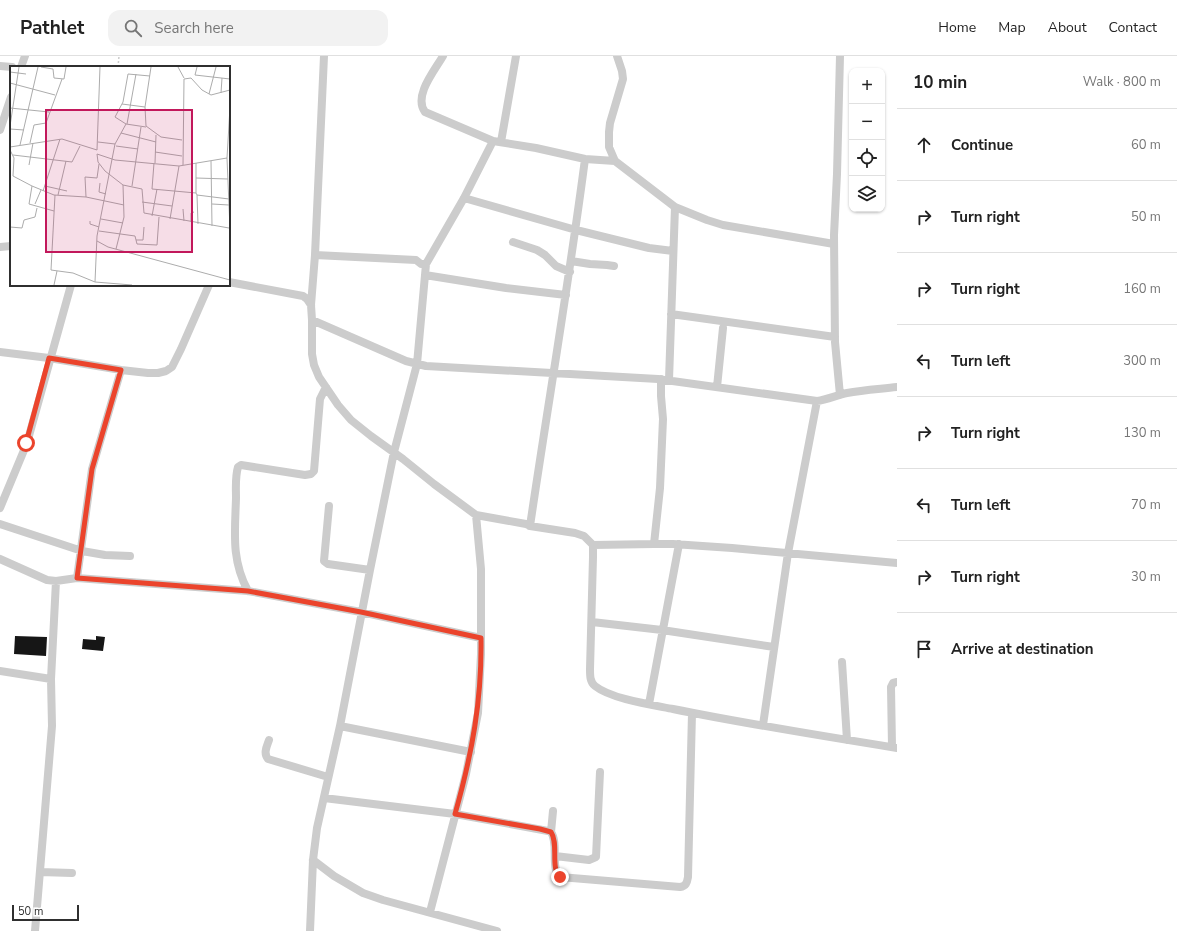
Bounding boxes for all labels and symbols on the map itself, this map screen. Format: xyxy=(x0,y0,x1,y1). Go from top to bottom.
inset map xyxy=(10,66,230,286)
route start xyxy=(17,434,35,452)
route end xyxy=(551,868,569,886)
scale bar xyxy=(12,903,79,922)

